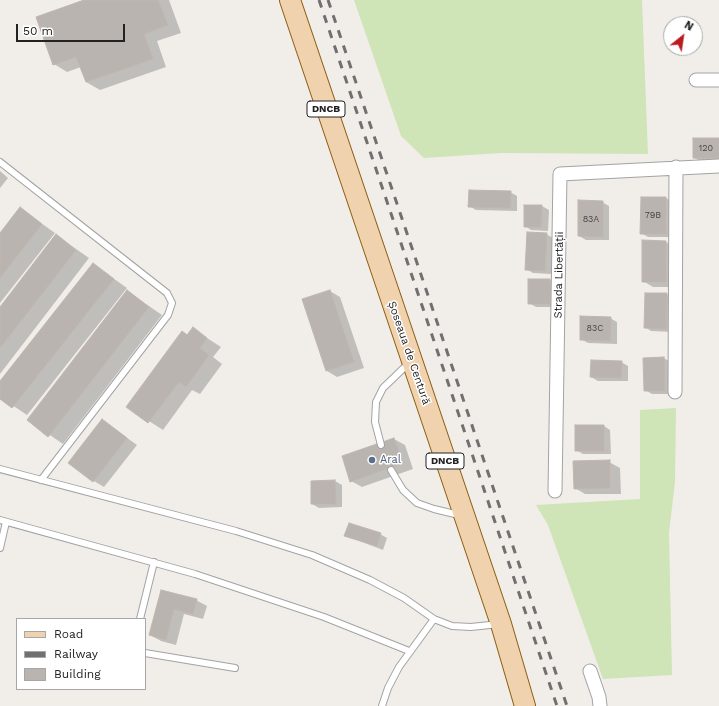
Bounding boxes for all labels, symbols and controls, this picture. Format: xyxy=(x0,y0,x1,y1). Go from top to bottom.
scale bar xyxy=(18,16,127,42)
north arrow xyxy=(663,16,703,56)
text: N xyxy=(682,18,696,34)
text: 50 m xyxy=(23,24,53,38)
road number: DNCB xyxy=(307,101,345,117)
house number: 120 xyxy=(699,143,713,153)
house number: 79B xyxy=(645,210,661,220)
house number: 83A xyxy=(583,214,599,224)
street label: Strada Libertății xyxy=(552,231,566,319)
street label: Șoseaua de Centură xyxy=(385,300,433,406)
house number: 83C xyxy=(587,323,603,333)
place label: Aral xyxy=(380,453,401,467)
road number: DNCB xyxy=(426,453,464,469)
marker: Aral xyxy=(367,455,377,465)
legend xyxy=(16,618,146,690)
text: Road xyxy=(54,627,83,641)
text: Railway xyxy=(54,647,98,661)
text: Building xyxy=(54,667,101,681)

